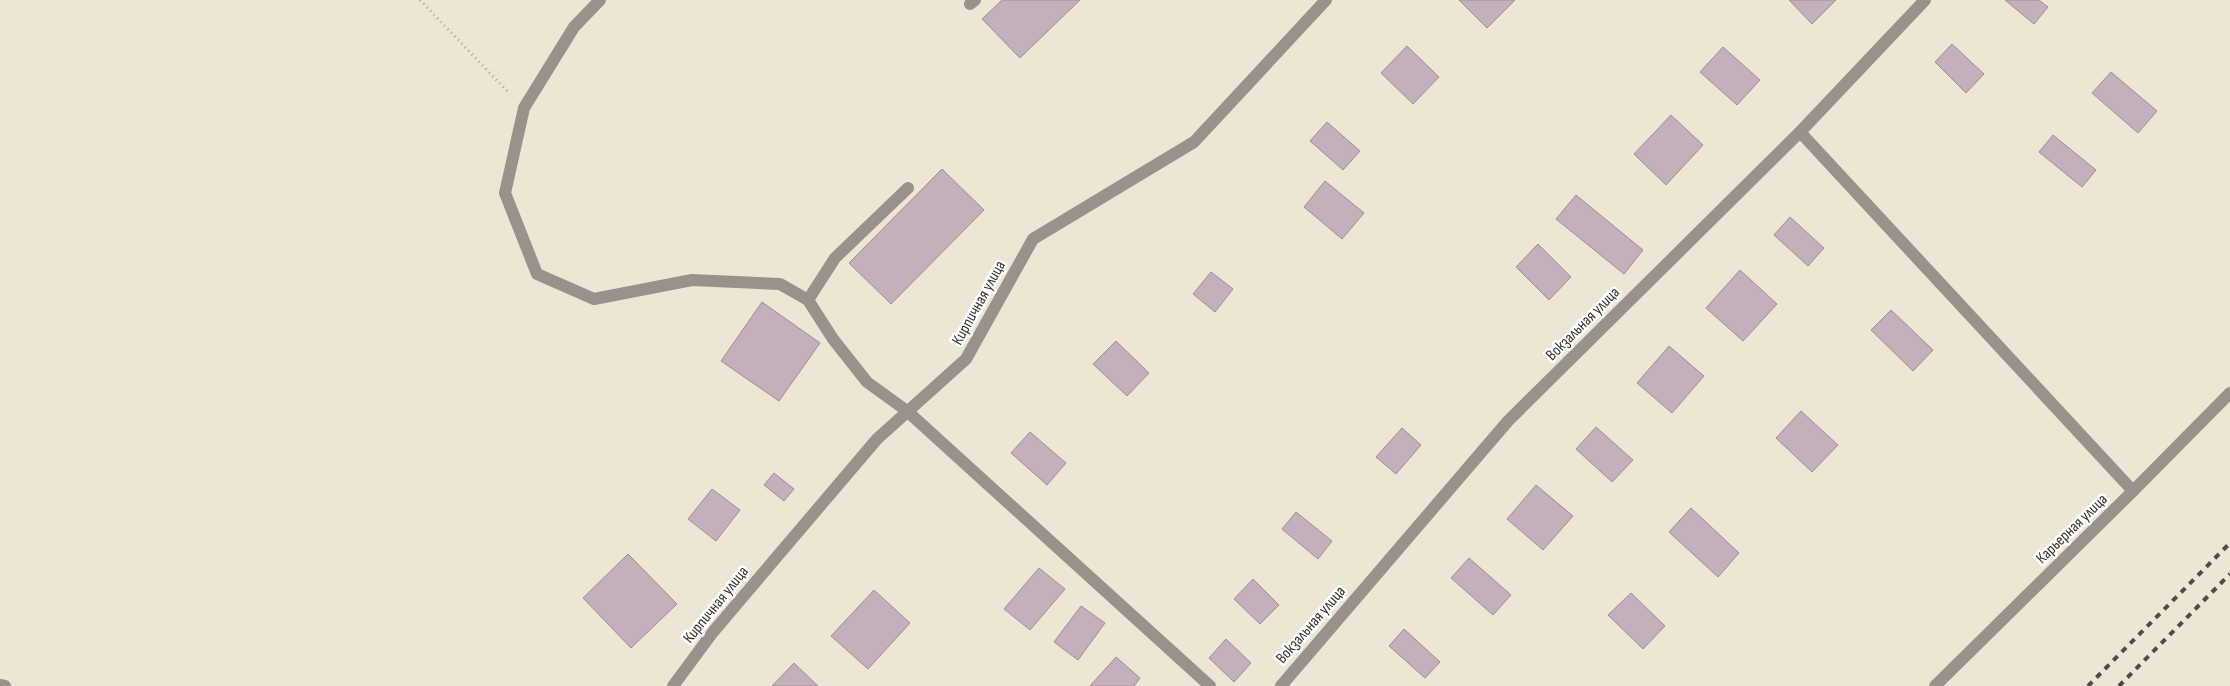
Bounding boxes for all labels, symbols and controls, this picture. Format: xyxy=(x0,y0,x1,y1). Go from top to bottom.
street label: Кирпичная улица xyxy=(948,258,1010,348)
street label: Вокзальная улица xyxy=(1542,283,1624,365)
street label: Карьерная улица xyxy=(2032,490,2112,568)
street label: Кирпичная улица xyxy=(679,563,753,647)
street label: Вокзальная улица xyxy=(1272,582,1350,668)

